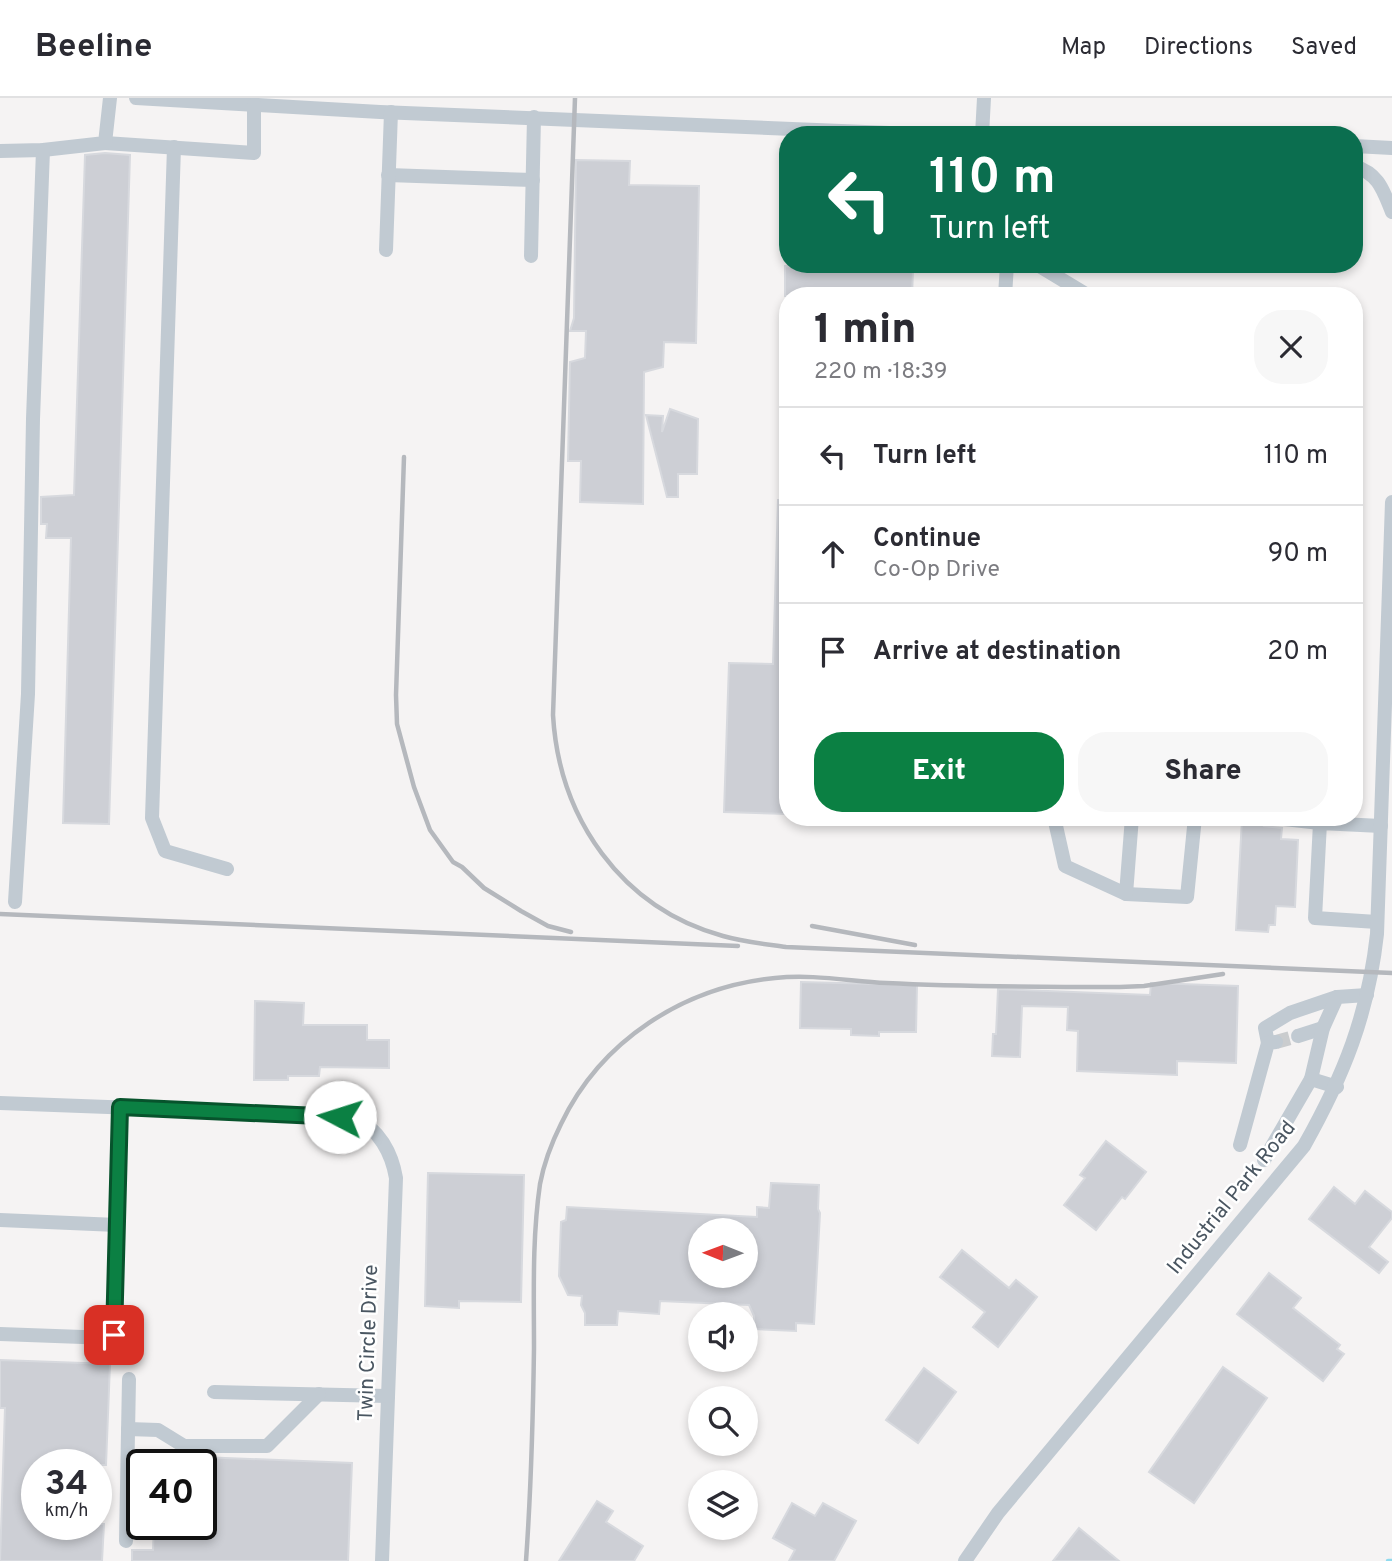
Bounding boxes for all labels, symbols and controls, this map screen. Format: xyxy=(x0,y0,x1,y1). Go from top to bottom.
text: Beeline xyxy=(35,27,152,69)
text: Map xyxy=(1061,33,1106,63)
text: Directions xyxy=(1144,33,1253,63)
text: Saved xyxy=(1291,33,1357,63)
text: 110 m xyxy=(929,149,1056,211)
icon: left xyxy=(814,154,905,245)
text: Turn left xyxy=(929,210,1050,250)
text: 1 min xyxy=(814,305,917,358)
button: close xyxy=(1254,310,1328,384)
text: 220 m · 18:39 xyxy=(814,358,948,387)
icon: left xyxy=(814,437,852,475)
text: Turn left xyxy=(873,440,977,473)
text: 110 m xyxy=(1264,440,1328,473)
text: Continue xyxy=(873,523,981,556)
icon: ahead xyxy=(814,535,852,573)
text: 90 m xyxy=(1268,538,1328,571)
text: Co-Op Drive xyxy=(873,556,1000,585)
icon: arrive xyxy=(814,633,852,671)
text: Arrive at destination xyxy=(873,636,1121,669)
text: 20 m xyxy=(1267,636,1328,669)
button: Exit xyxy=(814,732,1064,812)
button: Share xyxy=(1078,732,1328,812)
position arrow xyxy=(303,1080,377,1154)
street label: Industrial Park Road xyxy=(1162,1116,1302,1280)
north arrow xyxy=(688,1218,758,1288)
map controls xyxy=(688,1218,758,1540)
street label: Twin Circle Drive xyxy=(353,1264,385,1422)
button: sound xyxy=(688,1302,758,1372)
pin xyxy=(84,1305,144,1365)
icon: arrive xyxy=(95,1316,133,1354)
button: search xyxy=(688,1386,758,1456)
speed limit sign: 40 xyxy=(126,1449,217,1540)
text: 34 xyxy=(45,1463,88,1507)
button: layers xyxy=(688,1470,758,1540)
text: km/h xyxy=(45,1500,88,1523)

